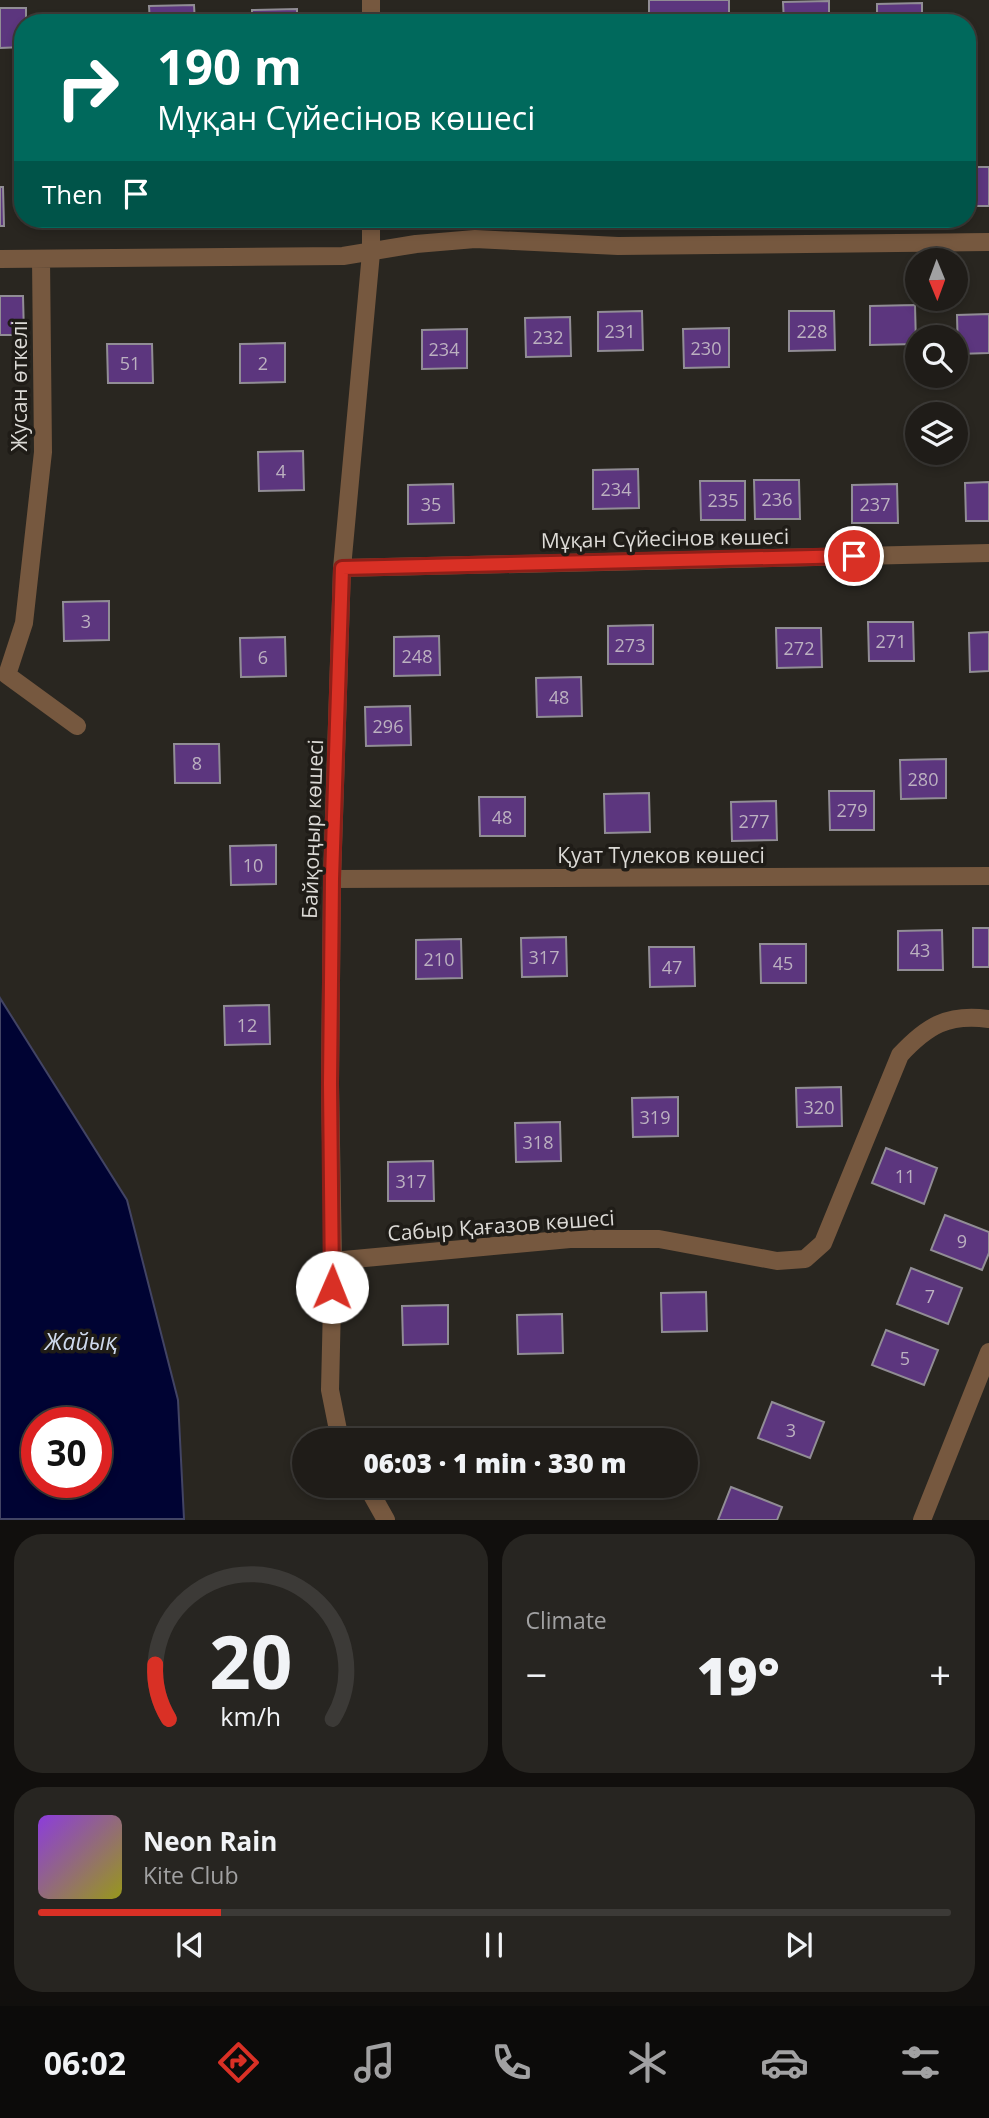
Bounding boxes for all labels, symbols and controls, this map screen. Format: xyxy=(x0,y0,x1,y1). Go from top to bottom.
text: 190 m xyxy=(157,33,302,99)
icon: right xyxy=(42,42,133,133)
text: Мұқан Сүйесінов көшесі xyxy=(157,96,535,139)
icon: arrive xyxy=(117,175,155,213)
text: Then xyxy=(42,176,103,212)
north arrow xyxy=(905,248,968,312)
map controls xyxy=(905,248,968,465)
house number: 231 xyxy=(605,319,635,343)
house number: 228 xyxy=(797,319,827,343)
street label: Жусан өткелі xyxy=(5,320,33,452)
house number: 232 xyxy=(533,325,563,349)
button: search xyxy=(905,325,968,388)
house number: 230 xyxy=(691,336,721,360)
house number: 234 xyxy=(429,337,459,361)
house number: 51 xyxy=(120,351,140,375)
house number: 2 xyxy=(258,351,268,375)
button: layers xyxy=(905,402,968,465)
house number: 4 xyxy=(276,459,286,483)
house number: 234 xyxy=(601,477,631,501)
house number: 236 xyxy=(762,487,792,511)
house number: 235 xyxy=(708,488,738,512)
house number: 35 xyxy=(421,492,441,516)
house number: 237 xyxy=(860,492,890,516)
street label: Мұқан Сүйесінов көшесі xyxy=(541,522,789,554)
pin xyxy=(824,526,884,586)
icon: arrive xyxy=(835,537,873,575)
house number: 3 xyxy=(81,609,91,633)
house number: 271 xyxy=(876,629,906,653)
house number: 273 xyxy=(615,633,645,657)
house number: 272 xyxy=(784,636,814,660)
house number: 248 xyxy=(402,644,432,668)
house number: 6 xyxy=(258,645,268,669)
house number: 48 xyxy=(549,685,569,709)
house number: 296 xyxy=(373,714,403,738)
street label: Байқоңыр көшесi xyxy=(295,739,329,919)
house number: 8 xyxy=(192,751,202,775)
house number: 280 xyxy=(908,767,938,791)
house number: 279 xyxy=(837,798,867,822)
house number: 48 xyxy=(492,805,512,829)
house number: 277 xyxy=(739,809,769,833)
street label: Қуат Түлеков көшесі xyxy=(557,841,765,869)
house number: 10 xyxy=(243,853,263,877)
house number: 43 xyxy=(910,938,930,962)
house number: 317 xyxy=(529,945,559,969)
house number: 210 xyxy=(424,947,454,971)
house number: 45 xyxy=(773,951,793,975)
house number: 47 xyxy=(662,955,682,979)
house number: 12 xyxy=(237,1013,257,1037)
house number: 320 xyxy=(804,1095,834,1119)
house number: 319 xyxy=(640,1105,670,1129)
house number: 318 xyxy=(523,1130,553,1154)
house number: 11 xyxy=(895,1164,915,1188)
house number: 317 xyxy=(396,1169,426,1193)
street label: Сабыр Қағазов көшесі xyxy=(386,1203,616,1247)
house number: 9 xyxy=(957,1229,967,1253)
position arrow xyxy=(295,1250,369,1324)
house number: 7 xyxy=(925,1284,935,1308)
water label: Жайық xyxy=(43,1325,117,1357)
house number: 5 xyxy=(900,1346,910,1370)
speed limit sign: 30 xyxy=(21,1407,112,1498)
house number: 3 xyxy=(786,1418,796,1442)
text: 06:03 · 1 min · 330 m xyxy=(364,1445,626,1481)
text: Climate xyxy=(526,1604,607,1636)
text: 20 xyxy=(209,1612,292,1711)
text: 19° xyxy=(697,1639,780,1710)
text: − xyxy=(526,1648,547,1700)
text: + xyxy=(929,1648,951,1700)
text: km/h xyxy=(220,1699,281,1733)
text: Neon Rain xyxy=(143,1823,277,1859)
text: Kite Club xyxy=(143,1859,238,1891)
icon: previous xyxy=(171,1926,209,1964)
icon: pause xyxy=(475,1926,513,1964)
icon: next xyxy=(780,1926,818,1964)
icon: directions xyxy=(214,2038,263,2087)
icon: music xyxy=(350,2038,399,2087)
icon: phone xyxy=(487,2038,536,2087)
icon: climate xyxy=(623,2038,672,2087)
icon: car xyxy=(760,2038,809,2087)
icon: filters xyxy=(896,2038,945,2087)
text: 06:02 xyxy=(44,2041,126,2084)

